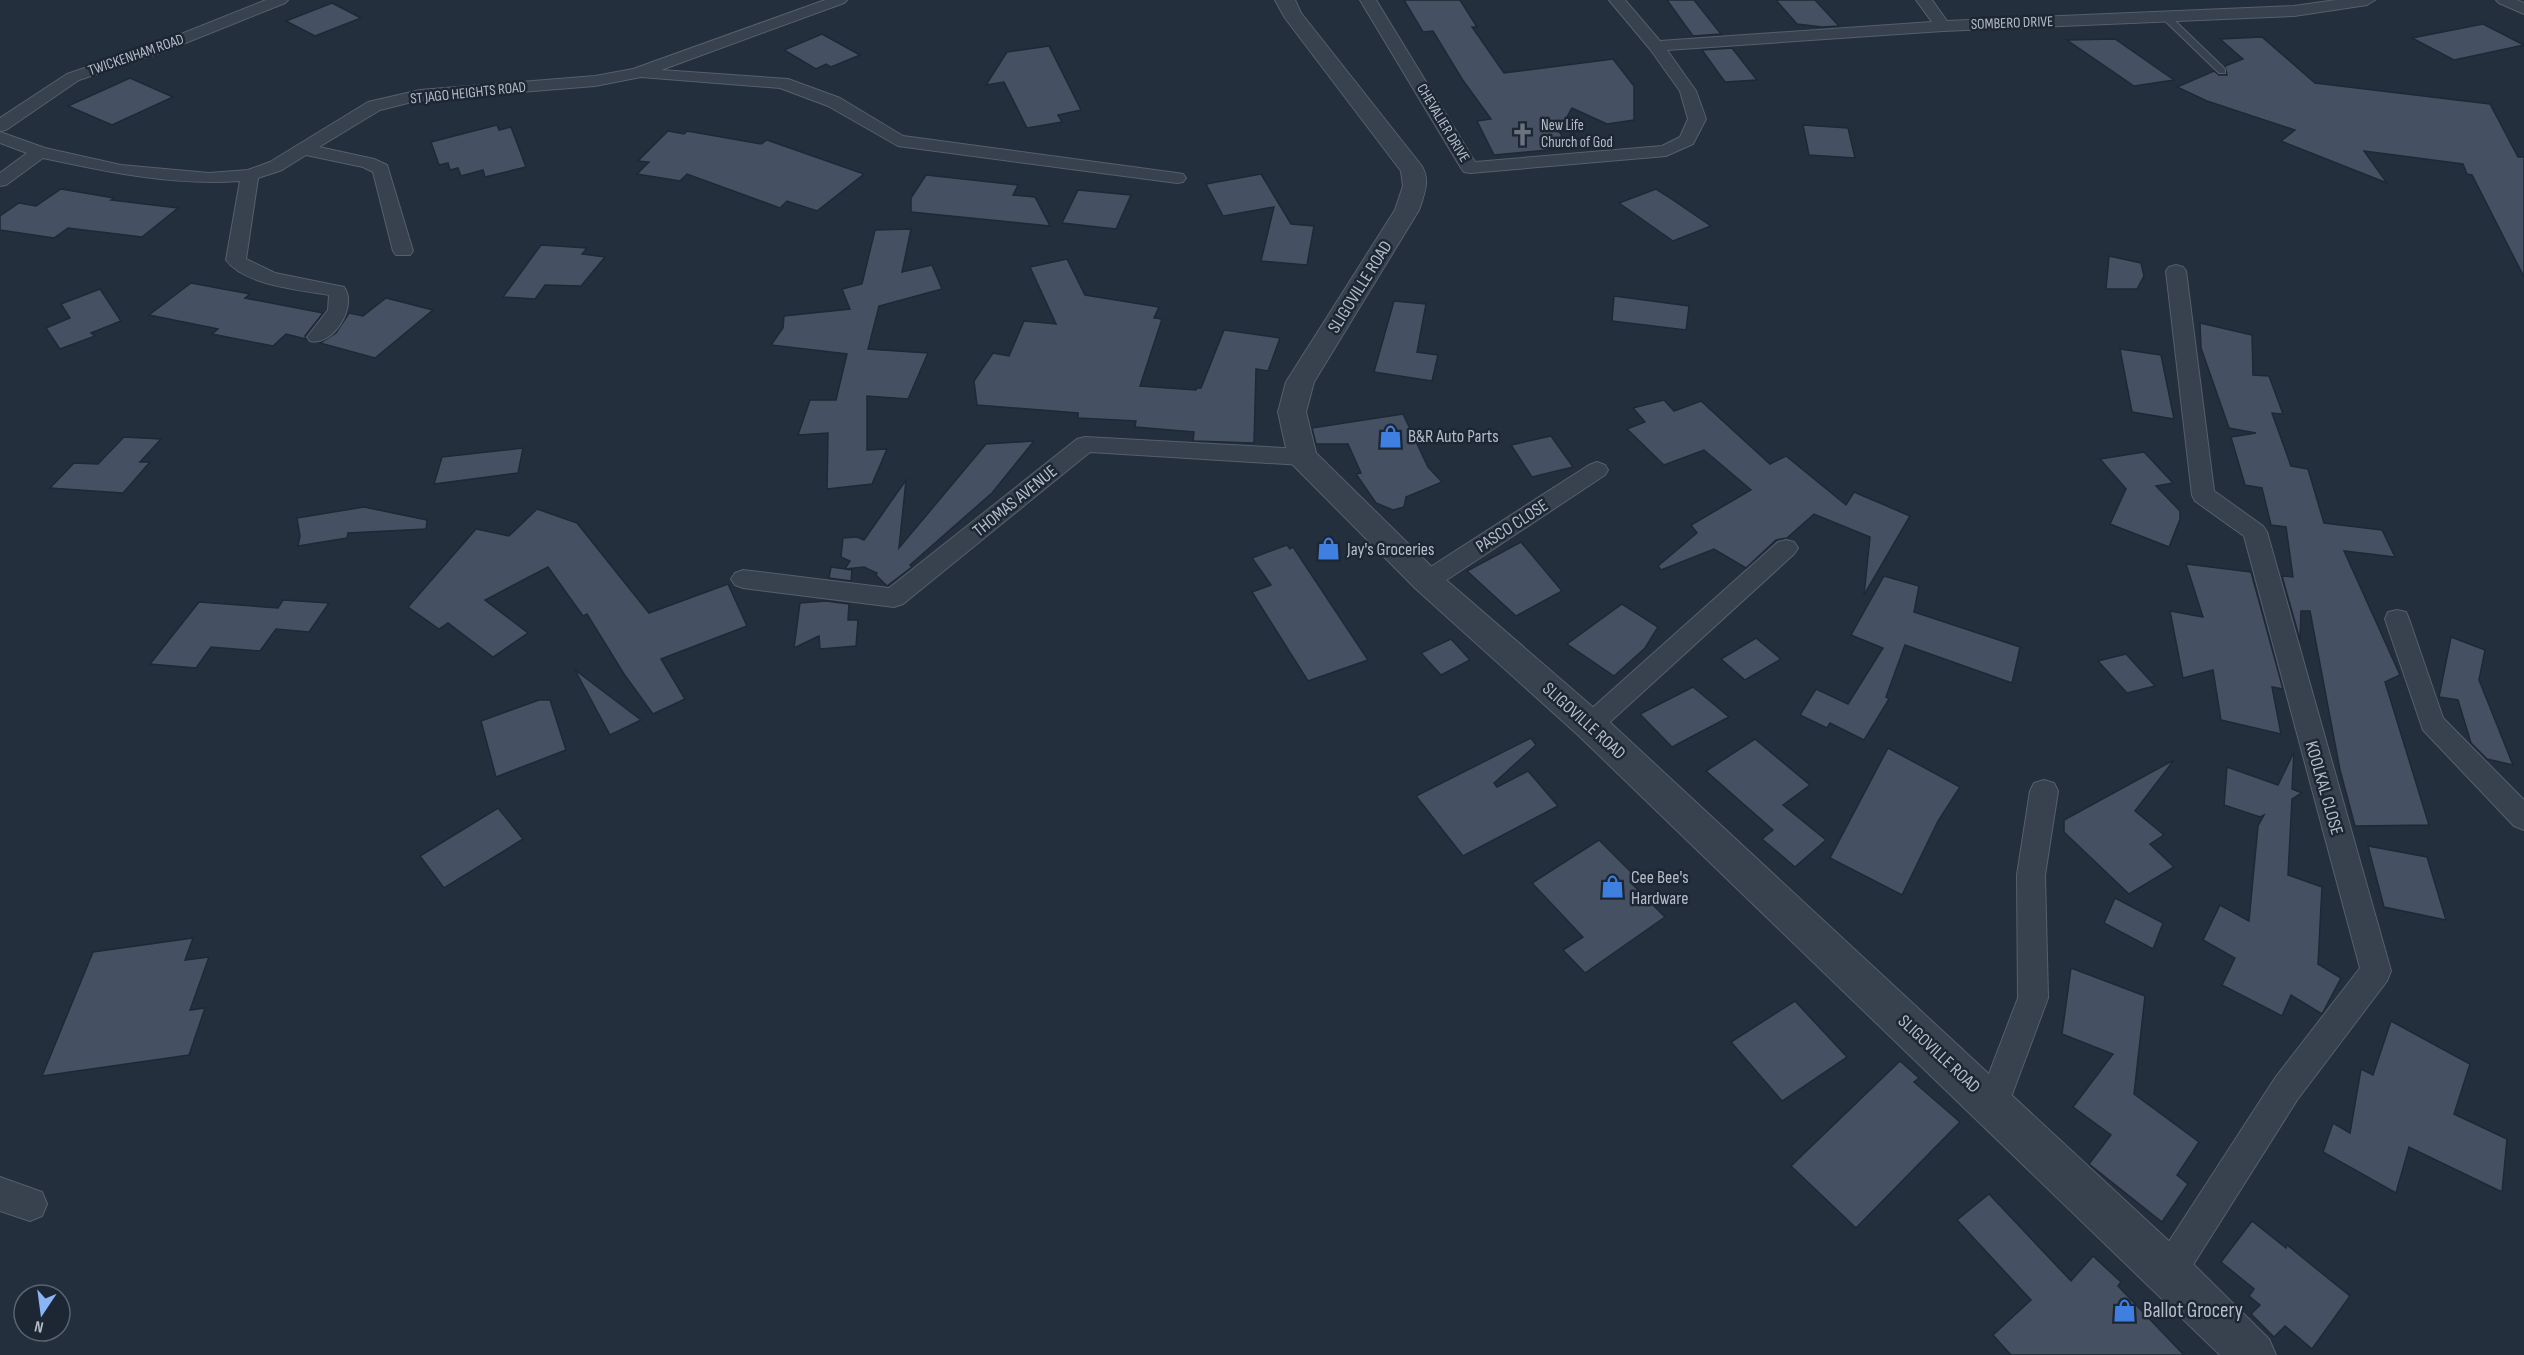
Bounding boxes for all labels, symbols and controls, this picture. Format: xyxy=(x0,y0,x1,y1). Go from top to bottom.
street label: SOMBERO DRIVE xyxy=(1970,12,2054,34)
street label: TWICKENHAM ROAD xyxy=(86,30,186,80)
street label: ST JAGO HEIGHTS ROAD xyxy=(409,77,527,109)
street label: CHEVALIER DRIVE xyxy=(1412,80,1474,166)
place label: New Life Church of God xyxy=(1541,116,1613,152)
church icon: New Life Church of God xyxy=(1510,121,1536,147)
street label: SLIGOVILLE ROAD xyxy=(1323,237,1397,337)
shop icon: B&R Auto Parts xyxy=(1377,423,1403,449)
place label: B&R Auto Parts xyxy=(1408,426,1499,447)
street label: THOMAS AVENUE xyxy=(969,461,1061,541)
street label: PASCO CLOSE xyxy=(1472,495,1552,557)
shop icon: Jay's Groceries xyxy=(1316,536,1342,562)
place label: Jay's Groceries xyxy=(1346,539,1435,560)
street label: SLIGOVILLE ROAD xyxy=(1538,678,1630,764)
street label: KOOLKAL CLOSE xyxy=(2301,739,2347,837)
place label: Cee Bee's Hardware xyxy=(1631,867,1689,909)
shop icon: Cee Bee's Hardware xyxy=(1600,874,1626,900)
street label: SLIGOVILLE ROAD xyxy=(1894,1011,1984,1097)
north arrow xyxy=(12,1283,72,1343)
shop icon: Ballot Grocery xyxy=(2112,1297,2138,1323)
place label: Ballot Grocery xyxy=(2143,1298,2243,1323)
text: N xyxy=(33,1316,45,1336)

